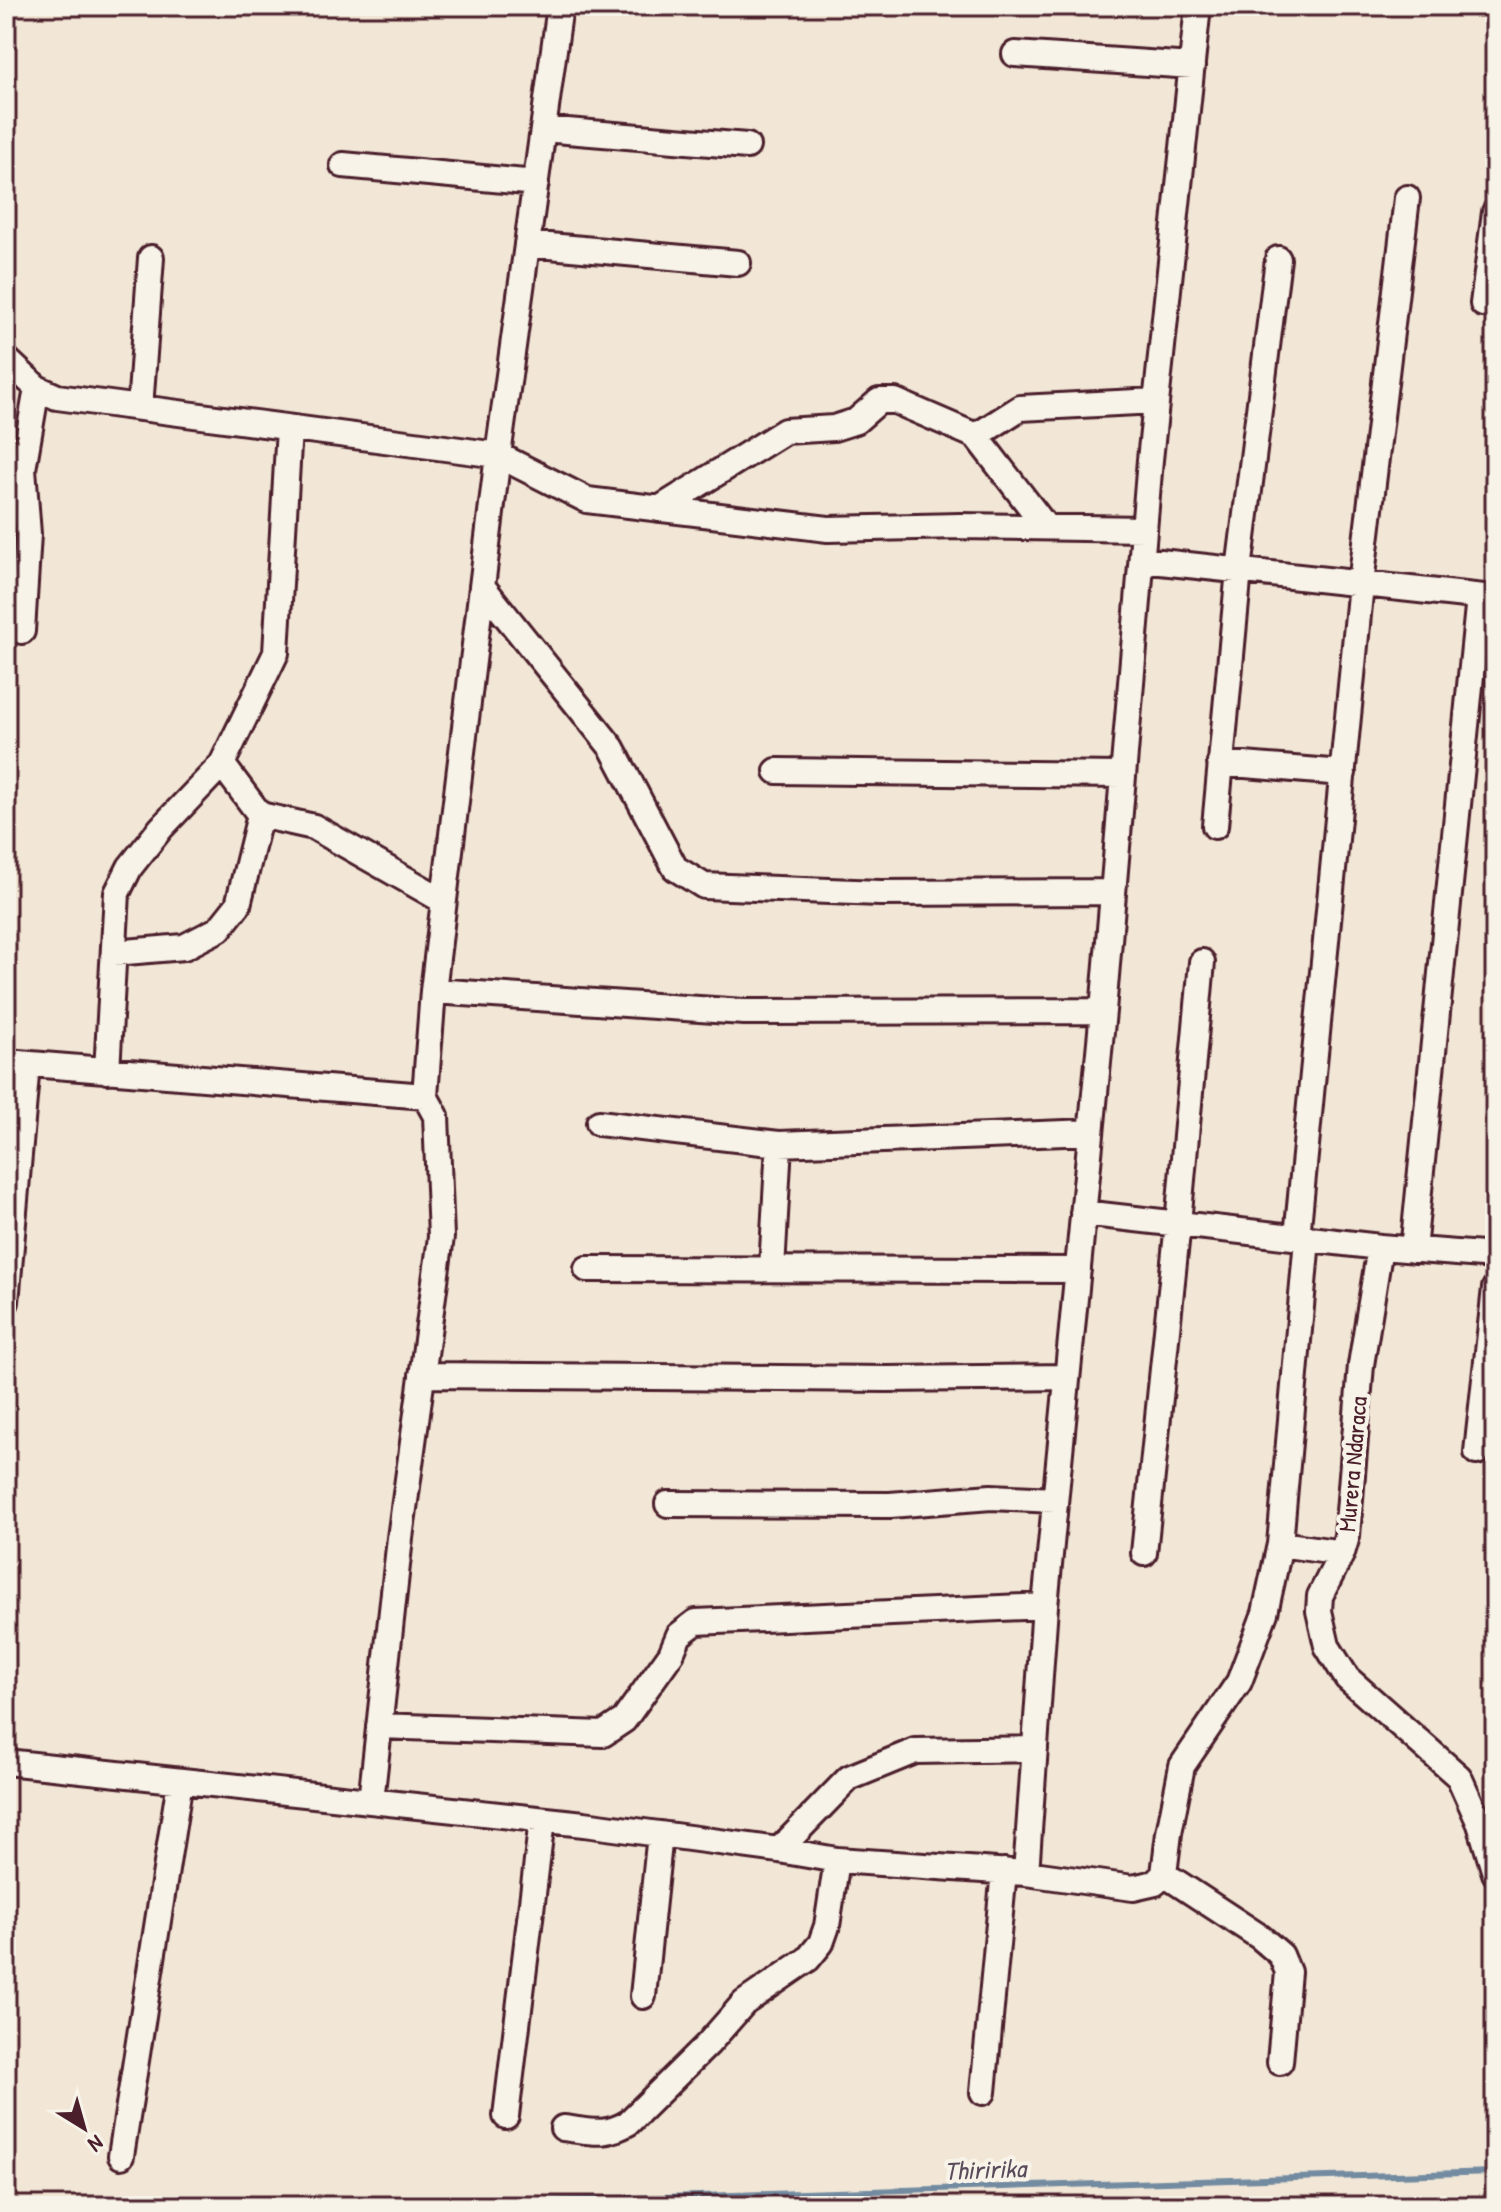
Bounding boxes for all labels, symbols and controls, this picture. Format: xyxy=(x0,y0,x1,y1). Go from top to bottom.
street label: Murera Ndaraca xyxy=(1330,1395,1374,1533)
north arrow xyxy=(44,2088,124,2168)
text: N xyxy=(82,2128,110,2160)
water label: Thiririka xyxy=(944,2150,1029,2188)

